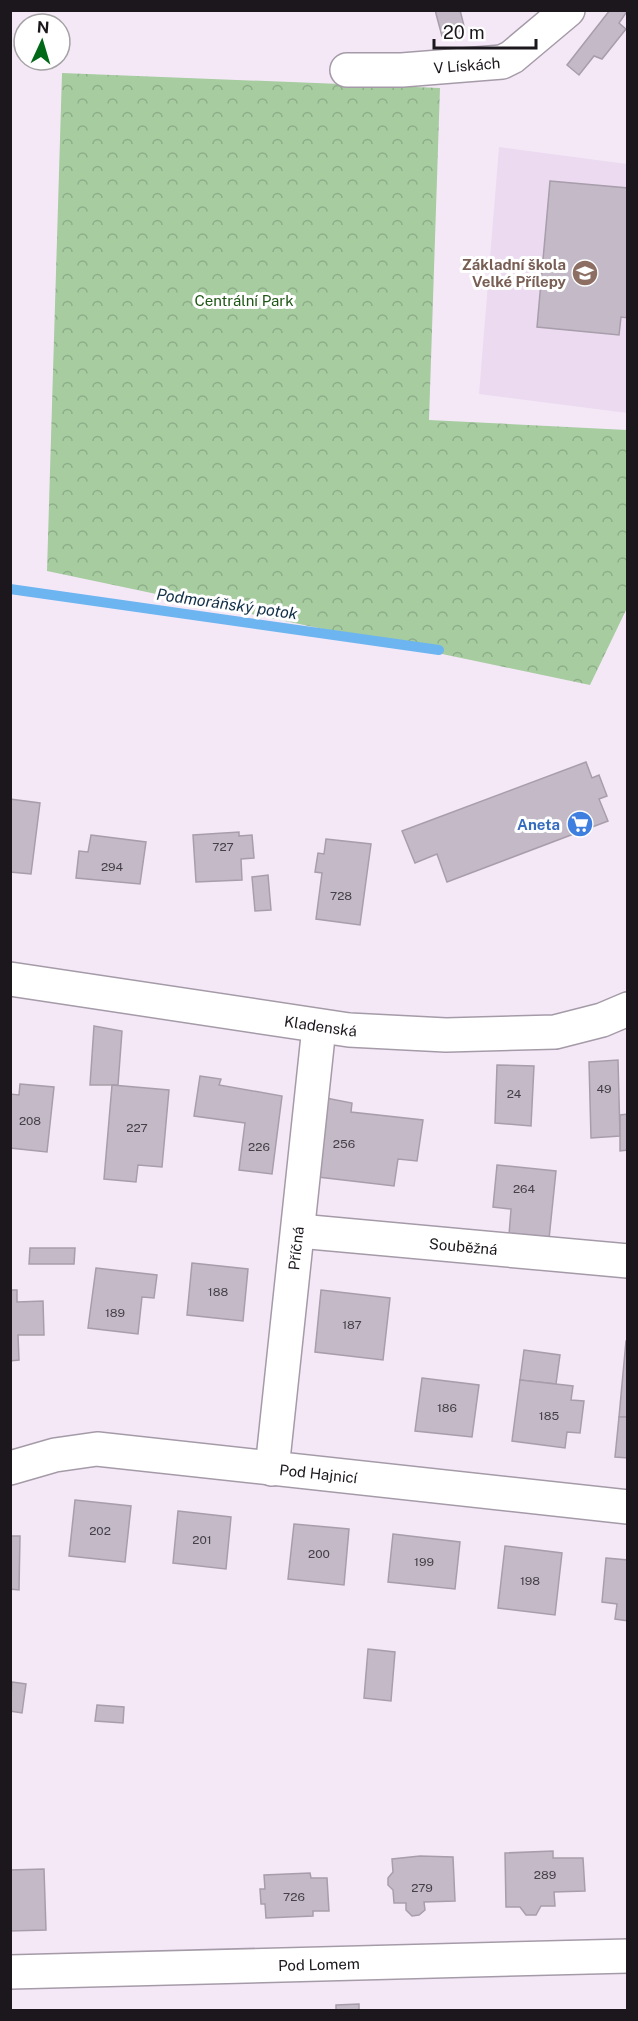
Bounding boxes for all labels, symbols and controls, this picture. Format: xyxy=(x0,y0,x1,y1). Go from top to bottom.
north arrow xyxy=(12,12,72,72)
scale bar xyxy=(434,12,536,50)
text: N xyxy=(36,18,50,37)
text: 20 m xyxy=(443,22,485,43)
street label: V Lískách xyxy=(433,54,501,76)
place label: Základní škola Velké Přílepy xyxy=(462,256,567,290)
school or university icon: Základní škola Velké Přílepy xyxy=(570,258,600,288)
park label: Centrální Park xyxy=(194,292,294,309)
water label: Podmoráňský potok xyxy=(155,585,299,623)
supermarket icon: Aneta xyxy=(565,809,595,839)
place label: Aneta xyxy=(517,816,560,833)
house number: 727 xyxy=(212,840,234,854)
house number: 294 xyxy=(101,860,124,874)
house number: 728 xyxy=(330,889,352,903)
street label: Kladenská xyxy=(283,1012,357,1039)
house number: 49 xyxy=(596,1082,612,1096)
house number: 24 xyxy=(507,1087,522,1101)
house number: 208 xyxy=(19,1114,41,1128)
house number: 227 xyxy=(126,1121,148,1135)
house number: 256 xyxy=(333,1137,355,1151)
house number: 226 xyxy=(248,1140,270,1154)
house number: 264 xyxy=(513,1182,536,1196)
street label: Příčná xyxy=(285,1225,306,1271)
street label: Souběžná xyxy=(428,1234,498,1258)
house number: 188 xyxy=(208,1285,228,1299)
house number: 189 xyxy=(105,1306,125,1320)
house number: 187 xyxy=(342,1318,362,1332)
house number: 186 xyxy=(437,1401,457,1415)
house number: 185 xyxy=(539,1409,559,1423)
street label: Pod Hajnicí xyxy=(279,1460,359,1486)
house number: 202 xyxy=(89,1524,111,1538)
house number: 201 xyxy=(192,1533,212,1547)
house number: 200 xyxy=(308,1547,330,1561)
house number: 199 xyxy=(414,1555,434,1569)
house number: 198 xyxy=(520,1574,540,1588)
house number: 289 xyxy=(534,1868,556,1882)
house number: 279 xyxy=(411,1881,433,1895)
house number: 726 xyxy=(283,1890,305,1904)
street label: Pod Lomem xyxy=(278,1954,360,1974)

